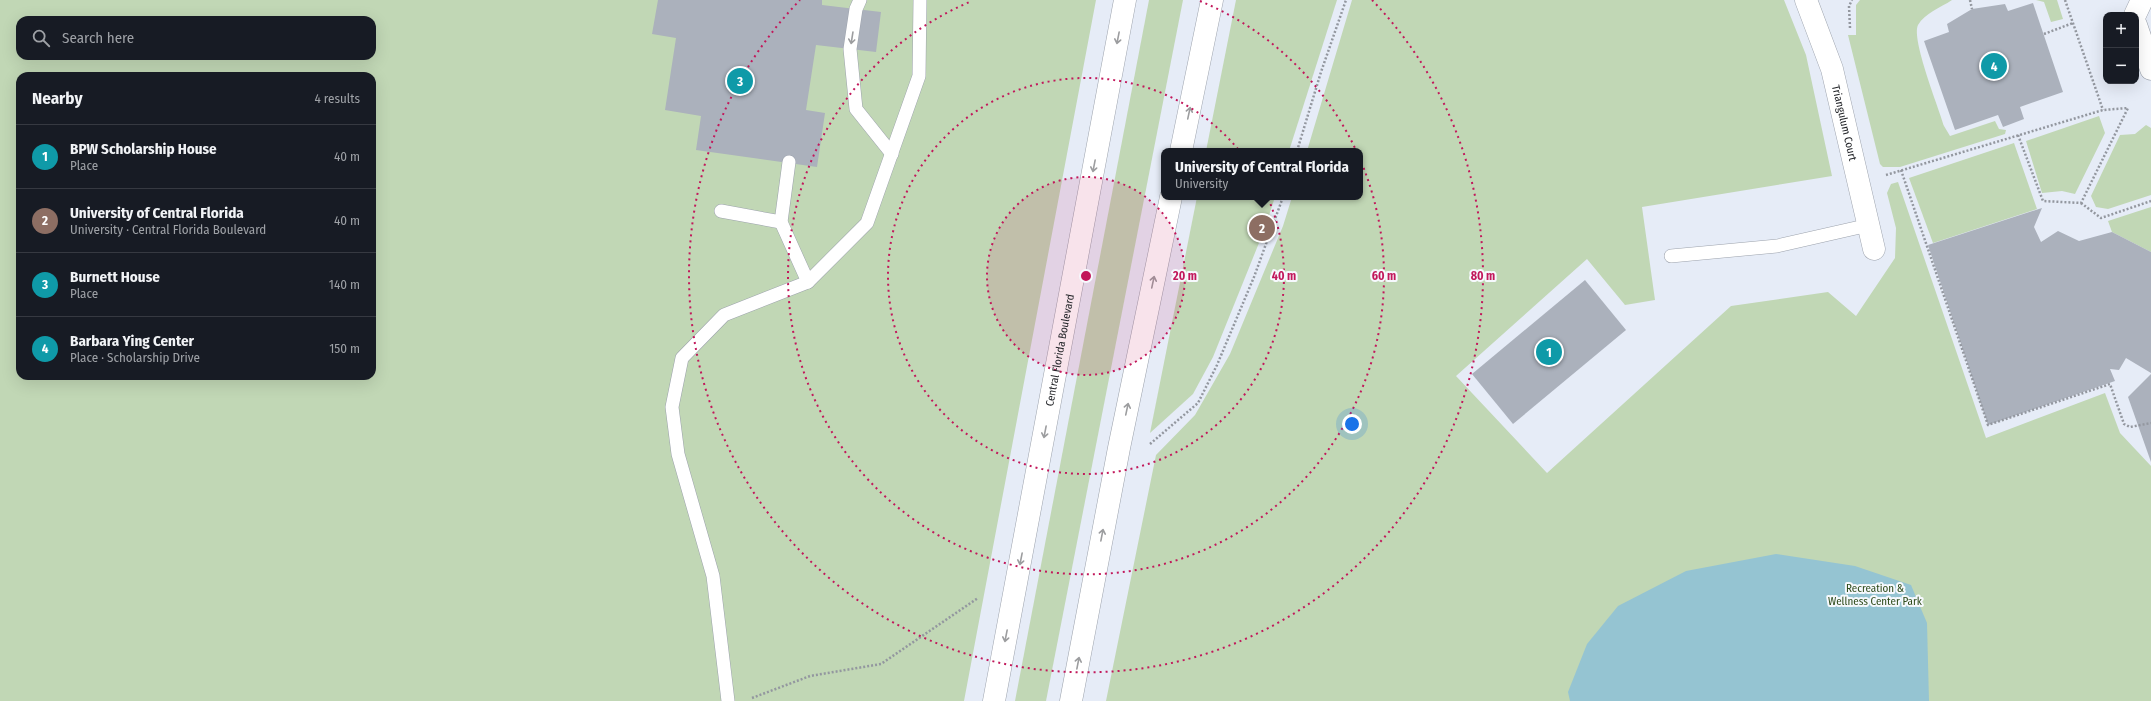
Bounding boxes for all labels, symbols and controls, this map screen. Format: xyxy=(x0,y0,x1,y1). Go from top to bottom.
map controls xyxy=(2103,12,2139,84)
button: + xyxy=(2103,12,2139,48)
search box xyxy=(16,16,376,60)
icon: search xyxy=(30,27,52,49)
text: Search here xyxy=(62,29,134,47)
one-way arrow xyxy=(848,31,856,44)
one-way arrow xyxy=(1114,31,1122,44)
button: − xyxy=(2103,48,2139,84)
pin: 4 xyxy=(1981,51,2007,81)
pin: 3 xyxy=(727,66,753,96)
street label: Triangulum Court xyxy=(1829,84,1860,162)
text: Nearby xyxy=(32,88,83,109)
text: 4 results xyxy=(314,91,360,106)
one-way arrow xyxy=(1185,107,1193,120)
text: BPW Scholarship House xyxy=(70,140,217,158)
popup xyxy=(1161,148,1363,200)
text: 1 xyxy=(42,149,48,164)
text: 40 m xyxy=(334,149,360,164)
text: Place xyxy=(70,158,98,173)
text: University of Central Florida xyxy=(1175,158,1349,176)
one-way arrow xyxy=(1090,159,1098,172)
text: University xyxy=(1175,176,1228,191)
text: University of Central Florida xyxy=(70,204,244,222)
text: 2 xyxy=(42,213,48,228)
text: 40 m xyxy=(334,213,360,228)
pin: 2 xyxy=(1249,213,1275,243)
text: University · Central Florida Boulevard xyxy=(70,222,266,237)
text: Burnett House xyxy=(70,268,160,286)
centre of rings xyxy=(1079,269,1093,283)
text: 20 m xyxy=(1172,269,1197,283)
text: 40 m xyxy=(1272,269,1296,283)
text: 60 m xyxy=(1372,269,1396,283)
text: 80 m xyxy=(1471,269,1495,283)
one-way arrow xyxy=(1150,276,1158,289)
text: 3 xyxy=(42,277,48,292)
text: 140 m xyxy=(329,277,360,292)
text: Place xyxy=(70,286,98,301)
street label: Central Florida Boulevard xyxy=(1043,293,1076,407)
text: Barbara Ying Center xyxy=(70,332,194,350)
pin: 1 xyxy=(1536,337,1562,367)
text: 4 xyxy=(42,341,48,356)
text: 150 m xyxy=(329,341,360,356)
text: Place · Scholarship Drive xyxy=(70,350,200,365)
one-way arrow xyxy=(1123,403,1131,416)
your location xyxy=(1342,414,1362,434)
one-way arrow xyxy=(1040,425,1048,438)
one-way arrow xyxy=(1099,529,1107,542)
one-way arrow xyxy=(1017,552,1025,565)
park label: Recreation & Wellness Center Park xyxy=(1828,582,1923,608)
one-way arrow xyxy=(1002,629,1010,642)
one-way arrow xyxy=(1075,657,1083,670)

